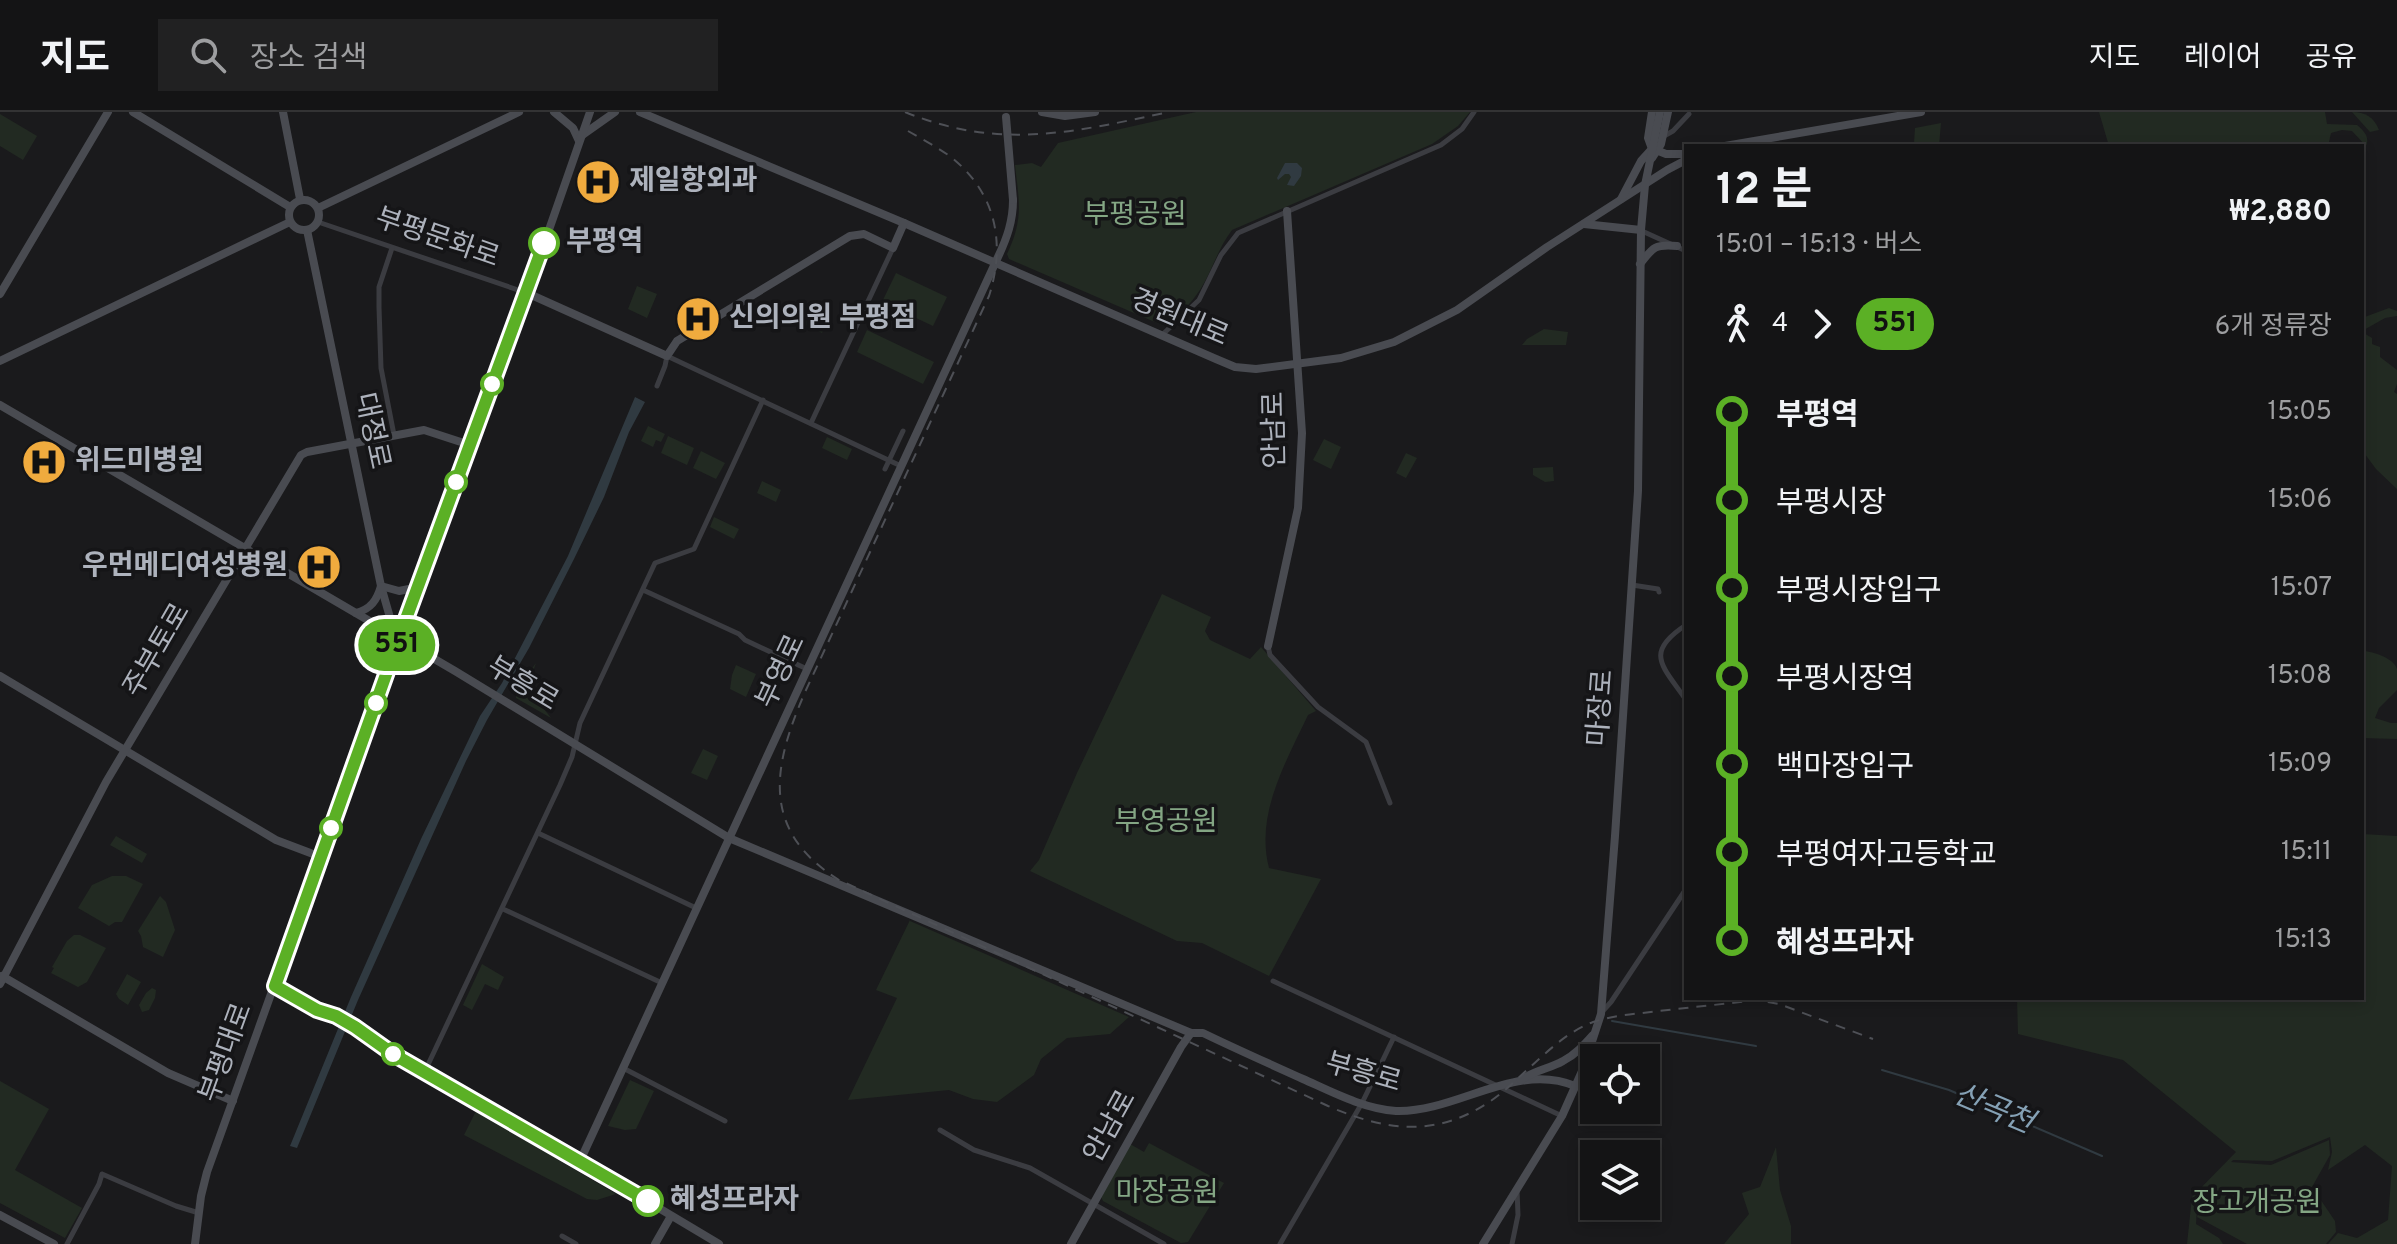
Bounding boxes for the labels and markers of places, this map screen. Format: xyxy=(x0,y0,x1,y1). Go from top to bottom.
hospital icon: 제일항외과 xyxy=(574,158,622,206)
place label: 제일항외과 xyxy=(629,164,758,200)
place label: 부평역 xyxy=(566,225,643,261)
marker: 부평역 xyxy=(529,228,559,258)
hospital icon: 신의의원 부평점 xyxy=(674,295,722,343)
place label: 신의의원 부평점 xyxy=(729,301,916,337)
unlabelled marker xyxy=(481,373,503,395)
hospital icon: 위드미병원 xyxy=(20,438,68,486)
place label: 위드미병원 xyxy=(75,444,204,480)
unlabelled marker xyxy=(445,471,467,493)
hospital icon: 우먼메디여성병원 xyxy=(295,543,343,591)
place label: 우먼메디여성병원 xyxy=(82,549,288,585)
unlabelled marker xyxy=(365,692,387,714)
unlabelled marker xyxy=(320,817,342,839)
unlabelled marker xyxy=(382,1043,404,1065)
place label: 혜성프라자 xyxy=(670,1183,799,1219)
marker: 혜성프라자 xyxy=(633,1186,663,1216)

